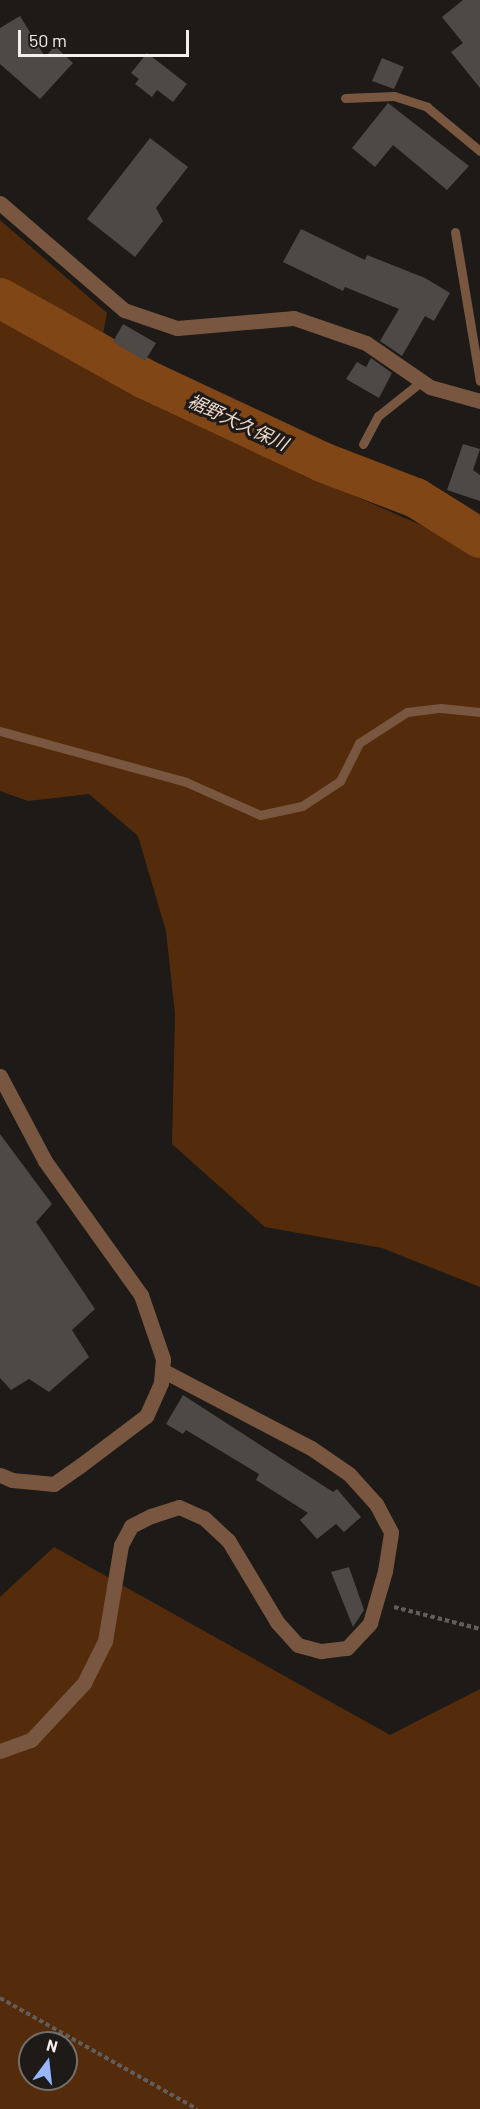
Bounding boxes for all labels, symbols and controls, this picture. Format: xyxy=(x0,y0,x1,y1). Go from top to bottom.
scale bar xyxy=(21,18,192,56)
text: 50 m xyxy=(29,29,67,51)
water label: 裾野大久保川 xyxy=(184,389,292,455)
north arrow xyxy=(18,2031,78,2091)
text: N xyxy=(45,2035,60,2056)

